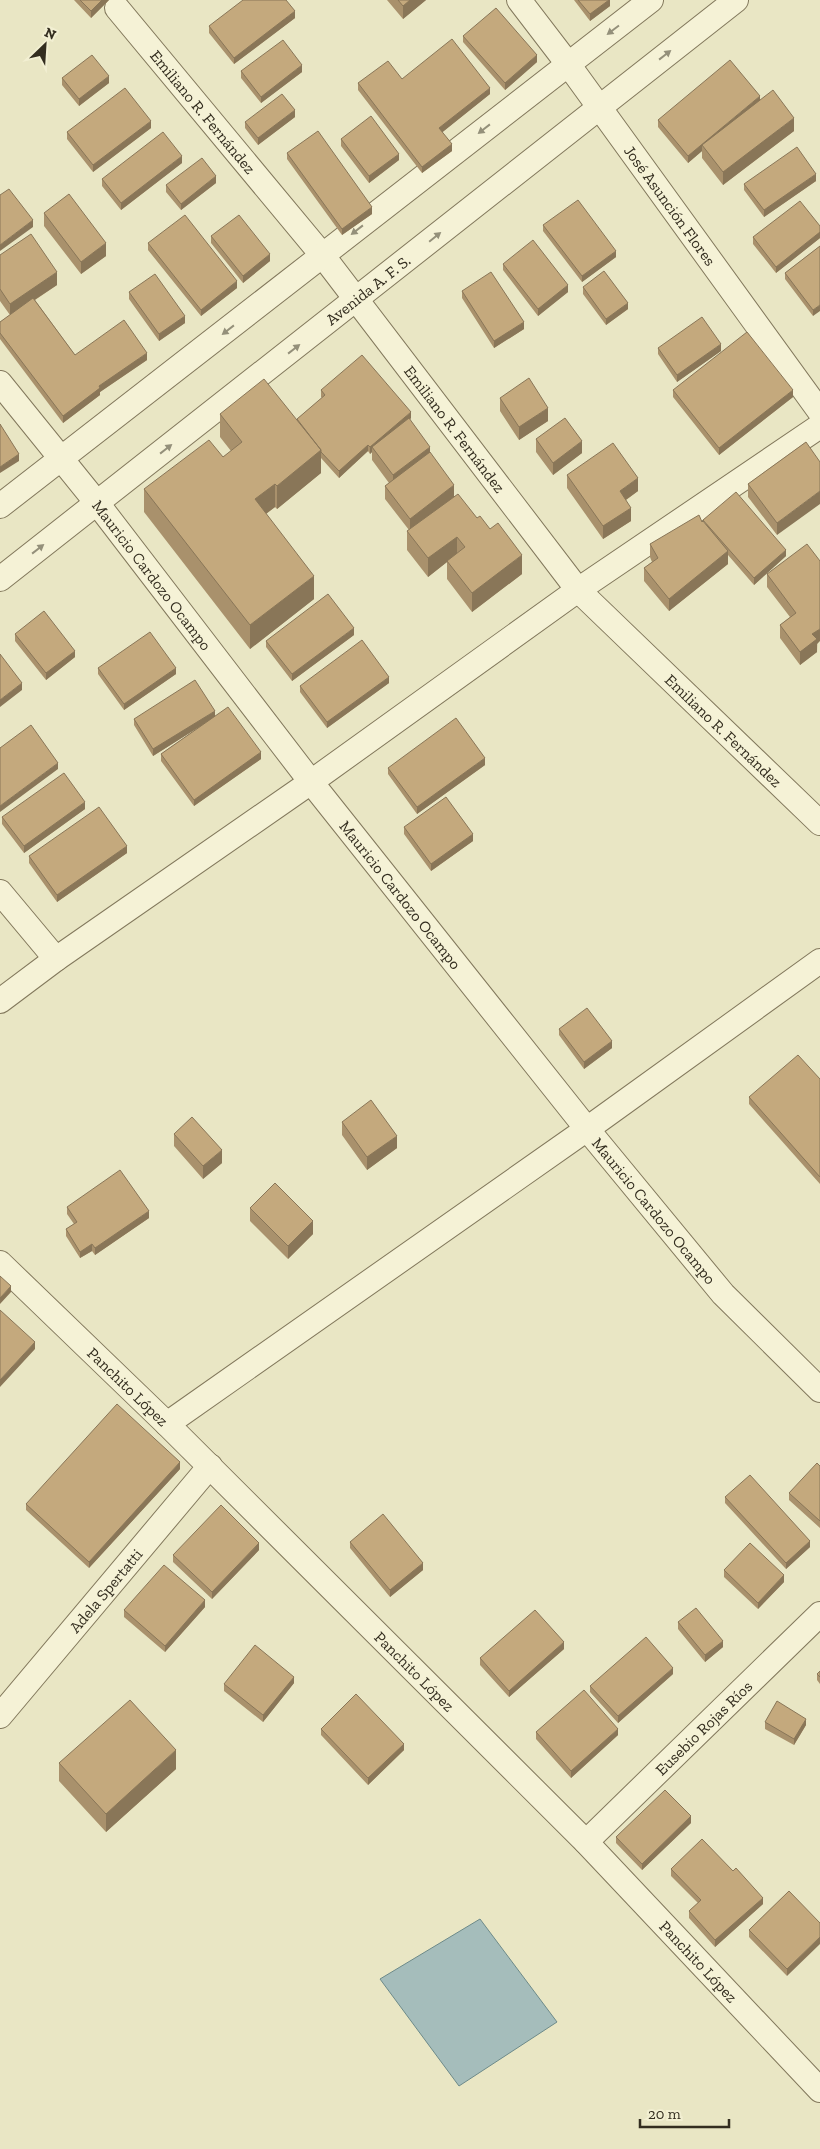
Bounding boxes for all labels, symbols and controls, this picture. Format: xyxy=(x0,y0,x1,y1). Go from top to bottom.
north arrow xyxy=(20,20,70,70)
text: N xyxy=(42,24,59,44)
one-way arrow xyxy=(607,24,620,35)
street label: Emiliano R. Fernández xyxy=(146,47,260,178)
one-way arrow xyxy=(658,50,672,60)
one-way arrow xyxy=(478,124,491,135)
street label: José Asunción Flores xyxy=(620,142,720,269)
one-way arrow xyxy=(351,224,364,235)
one-way arrow xyxy=(428,231,441,242)
street label: Avenida A. F. S. xyxy=(322,251,414,329)
one-way arrow xyxy=(222,324,235,335)
one-way arrow xyxy=(287,343,300,354)
street label: Emiliano R. Fernández xyxy=(400,362,509,497)
one-way arrow xyxy=(159,443,172,454)
street label: Mauricio Cardozo Ocampo xyxy=(88,496,215,654)
one-way arrow xyxy=(31,544,44,555)
street label: Emiliano R. Fernández xyxy=(661,670,786,791)
street label: Mauricio Cardozo Ocampo xyxy=(335,817,465,973)
street label: Mauricio Cardozo Ocampo xyxy=(588,1134,720,1288)
street label: Panchito López xyxy=(83,1343,172,1430)
street label: Adela Spertatti xyxy=(65,1545,147,1637)
street label: Panchito López xyxy=(370,1628,458,1716)
street label: Eusebio Rojas Ríos xyxy=(651,1677,756,1779)
street label: Panchito López xyxy=(655,1917,741,2007)
scale bar xyxy=(640,2096,729,2128)
text: 20 m xyxy=(648,2105,681,2123)

